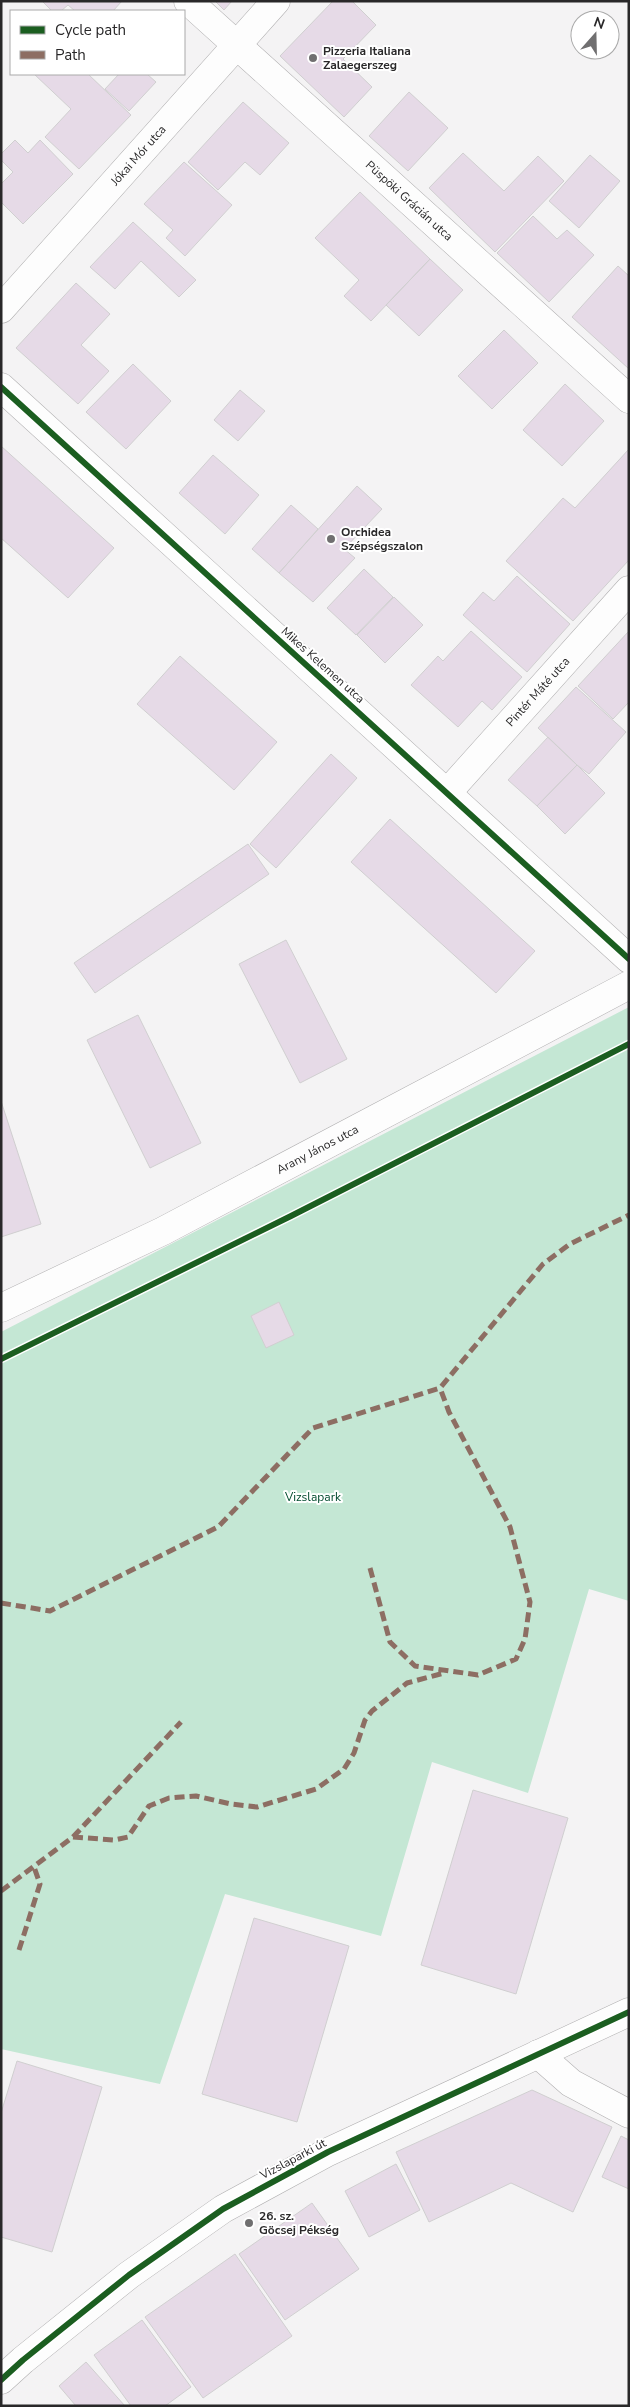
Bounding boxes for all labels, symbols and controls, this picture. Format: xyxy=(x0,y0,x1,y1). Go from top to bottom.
legend xyxy=(10,10,185,75)
north arrow xyxy=(570,10,620,60)
text: N xyxy=(591,13,607,34)
text: Cycle path xyxy=(55,20,126,40)
place label: Pizzeria Italiana Zalaegerszeg xyxy=(323,43,411,73)
text: Path xyxy=(55,45,86,65)
marker: Pizzeria Italiana Zalaegerszeg xyxy=(307,52,319,64)
street label: Jókai Mór utca xyxy=(106,122,169,190)
street label: Püspöki Grácián utca xyxy=(362,157,456,244)
place label: Orchidea Szépségszalon xyxy=(341,524,423,554)
marker: Orchidea Szépségszalon xyxy=(325,533,337,545)
street label: Mikes Kelemen utca xyxy=(278,623,368,707)
street label: Pintér Máté utca xyxy=(502,654,573,730)
street label: Arany János utca xyxy=(274,1121,361,1178)
park label: Vizslapark xyxy=(284,1489,342,1505)
street label: Vizslaparki út xyxy=(256,2134,330,2184)
place label: 26. sz. Göcsej Pékség xyxy=(259,2208,339,2238)
marker: 26. sz. Göcsej Pékség xyxy=(243,2217,255,2229)

